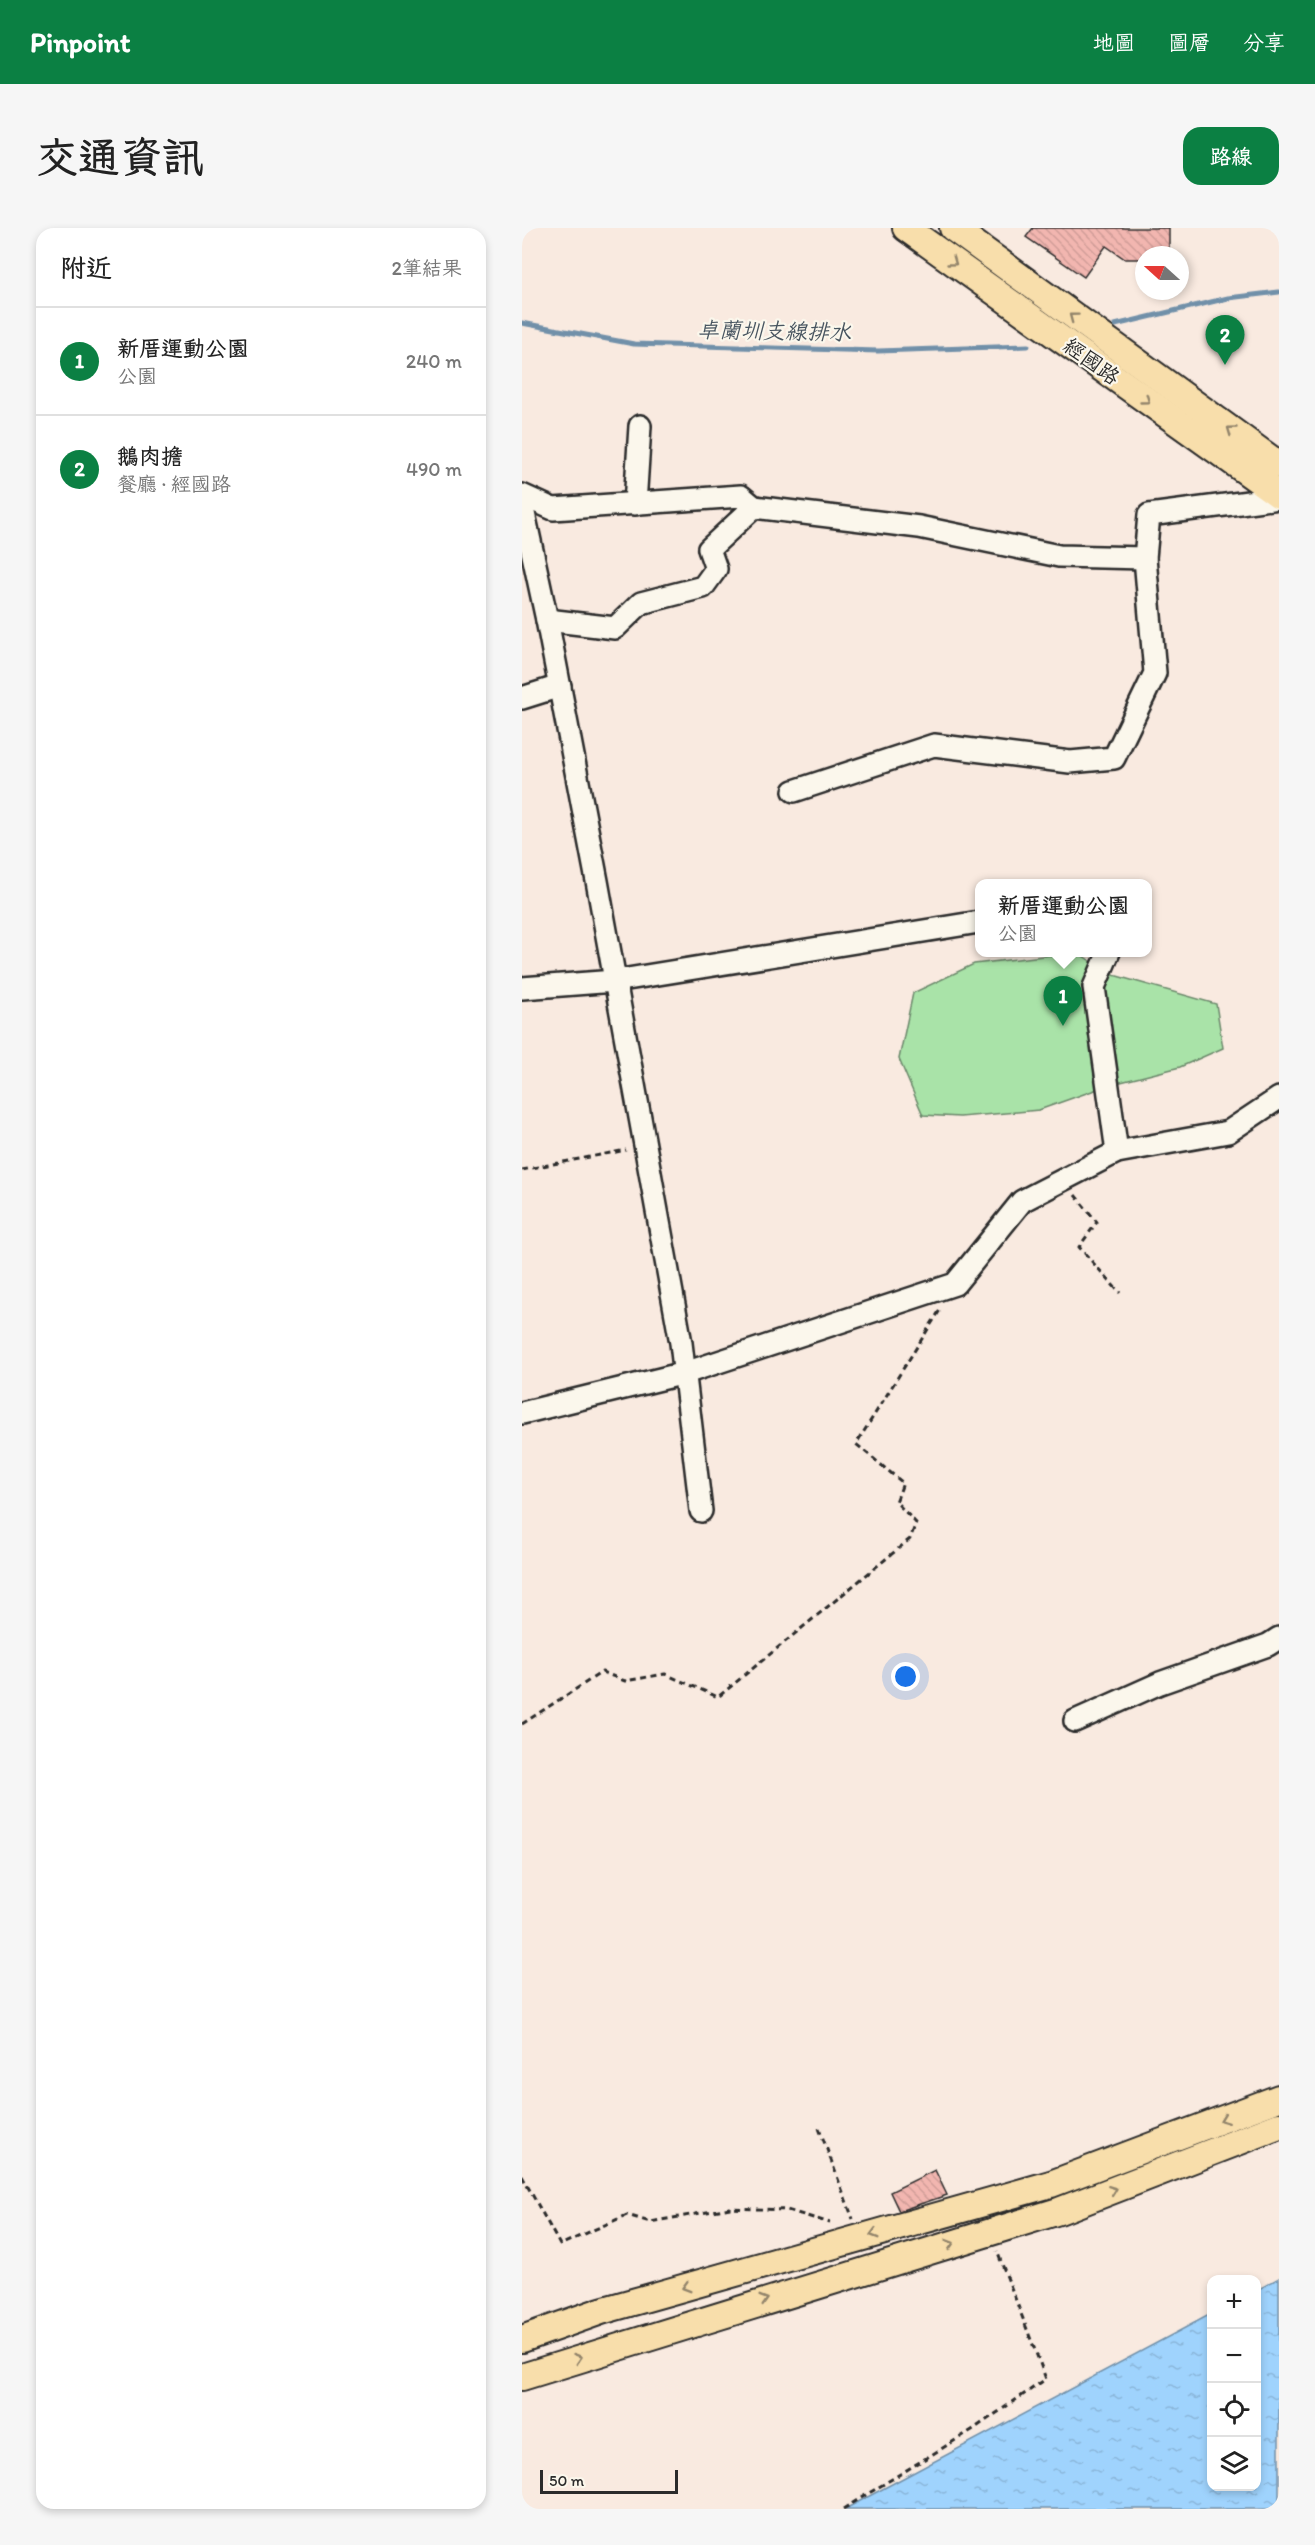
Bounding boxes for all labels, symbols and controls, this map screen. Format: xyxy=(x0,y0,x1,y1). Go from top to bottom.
text: Pinpoint xyxy=(30,25,131,59)
text: 地圖 xyxy=(1093,30,1135,55)
text: 圖層 xyxy=(1168,30,1210,55)
text: 分享 xyxy=(1243,30,1285,55)
button: 路線 xyxy=(1183,127,1279,185)
text: 交通資訊 xyxy=(36,132,204,183)
north arrow xyxy=(1135,246,1189,300)
text: 附近 xyxy=(60,252,112,284)
one-way arrow xyxy=(947,255,958,266)
text: 2筆結果 xyxy=(391,256,462,280)
one-way arrow xyxy=(1069,313,1080,324)
water label: 卓蘭圳支線排水 xyxy=(697,316,852,346)
pin: 2 xyxy=(1206,316,1244,365)
street label: 經國路 xyxy=(1059,332,1125,390)
text: 新厝運動公園 xyxy=(117,335,249,362)
text: 1 xyxy=(75,349,84,373)
text: 240 m xyxy=(406,349,462,373)
text: 公園 xyxy=(117,364,157,388)
one-way arrow xyxy=(1140,393,1151,404)
one-way arrow xyxy=(1227,427,1238,438)
text: 鵝肉擔 xyxy=(117,443,183,470)
text: 2 xyxy=(74,457,85,481)
text: 490 m xyxy=(406,457,462,481)
text: 餐廳 · 經國路 xyxy=(117,472,231,496)
popup xyxy=(975,879,1152,957)
text: 新厝運動公園 xyxy=(997,892,1130,919)
text: 公園 xyxy=(997,921,1037,945)
pin: 1 xyxy=(1044,976,1082,1026)
your location xyxy=(891,1662,920,1691)
one-way arrow xyxy=(1219,2111,1230,2124)
one-way arrow xyxy=(1108,2184,1118,2197)
one-way arrow xyxy=(869,2227,880,2239)
one-way arrow xyxy=(944,2239,955,2251)
map controls xyxy=(1207,2275,1261,2491)
button: + xyxy=(1207,2275,1261,2329)
one-way arrow xyxy=(681,2280,692,2292)
one-way arrow xyxy=(758,2295,769,2307)
button: − xyxy=(1207,2329,1261,2383)
one-way arrow xyxy=(572,2353,582,2365)
button: locate xyxy=(1207,2383,1261,2437)
button: layers xyxy=(1207,2437,1261,2491)
scale bar xyxy=(540,2467,678,2494)
text: 50 m xyxy=(549,2471,584,2490)

